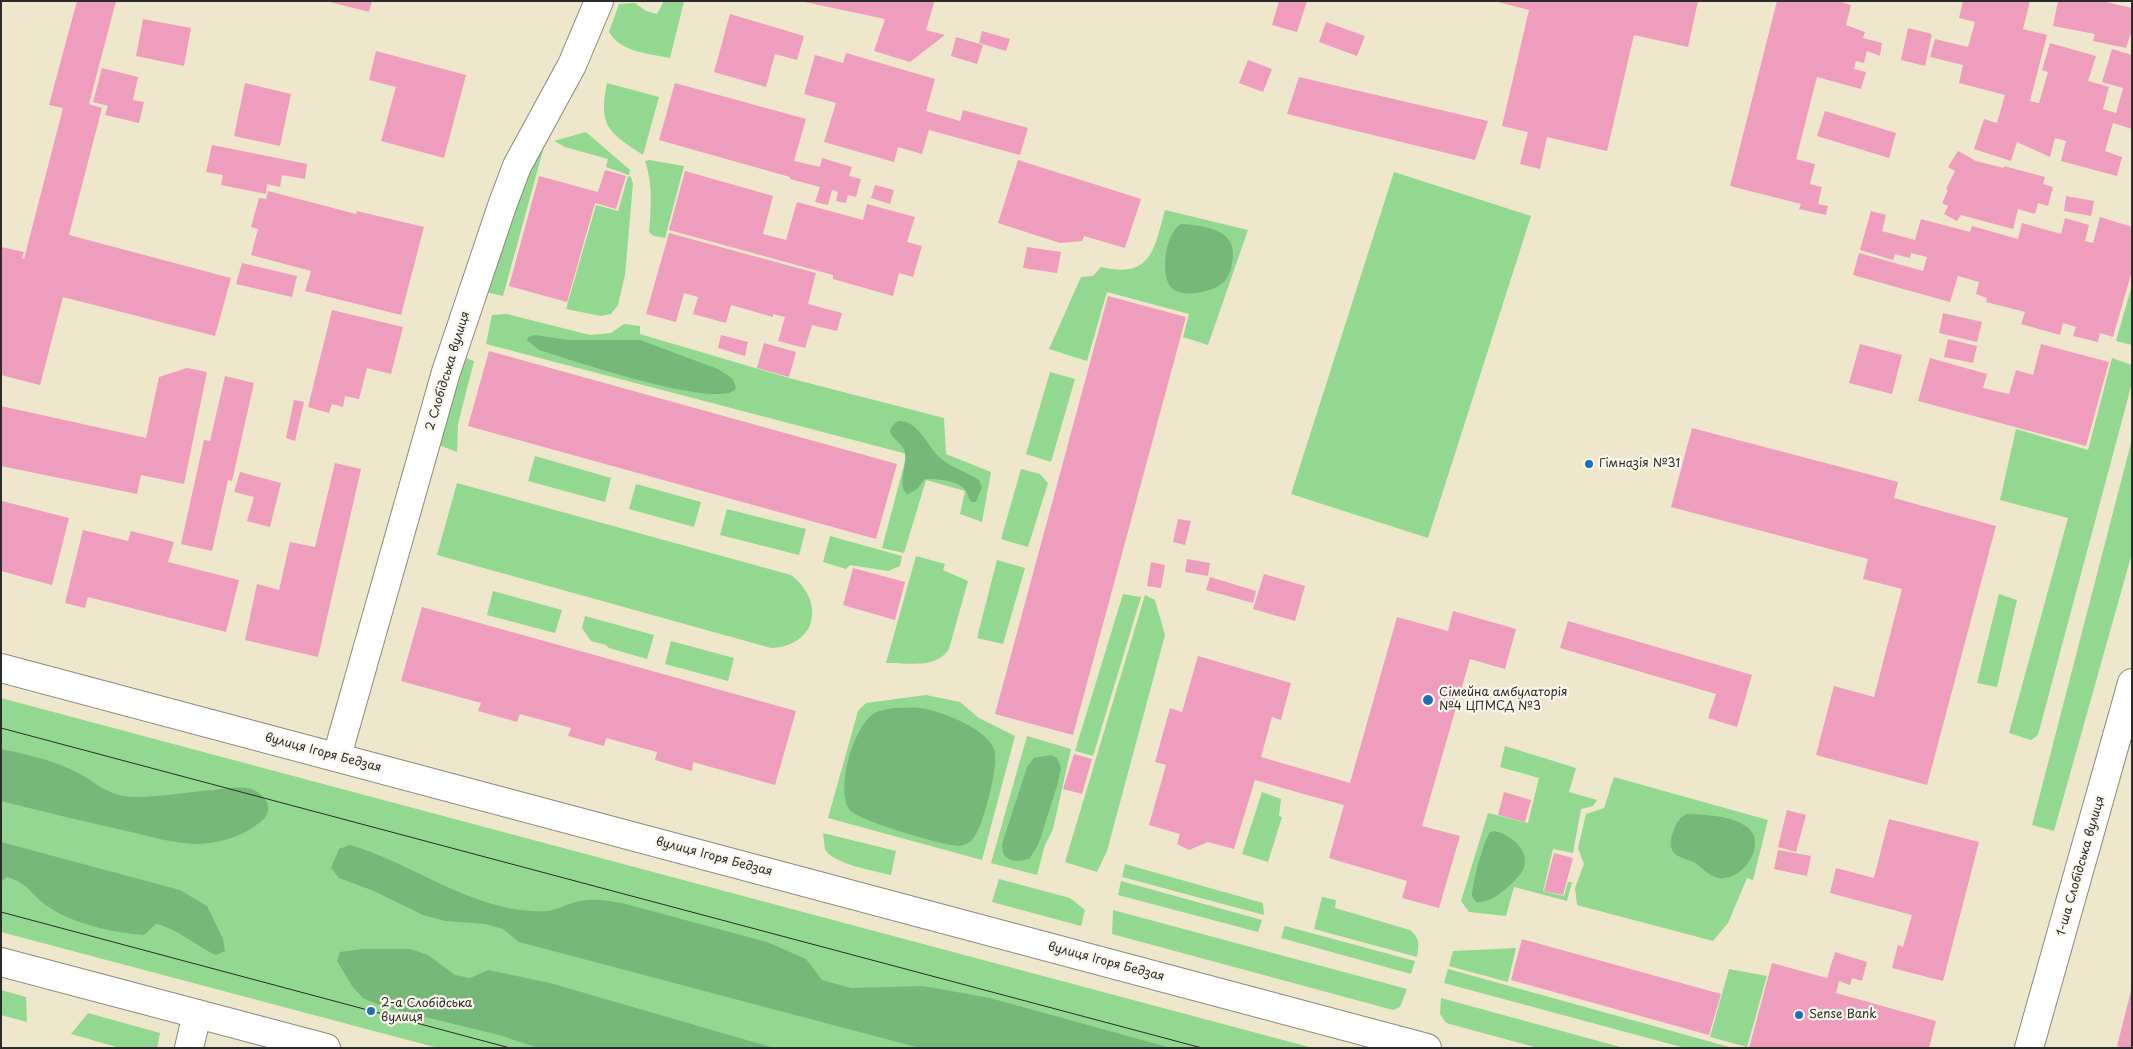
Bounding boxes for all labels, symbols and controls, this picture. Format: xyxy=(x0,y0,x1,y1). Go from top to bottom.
street label: 2 Слобідська вулиця xyxy=(423,310,473,432)
place label: Гімназія №31 xyxy=(1599,457,1680,471)
marker: Гімназія №31 xyxy=(1583,458,1595,470)
place label: Сімейна амбулаторія №4 ЦПМСД №3 xyxy=(1439,686,1568,714)
marker: Сімейна амбулаторія №4 ЦПМСД №3 xyxy=(1421,693,1435,707)
street label: вулиця Ігоря Бедзая xyxy=(263,731,383,775)
street label: 1-ша Слобідська вулиця xyxy=(2054,794,2108,938)
street label: вулиця Ігоря Бедзая xyxy=(654,835,774,879)
street label: вулиця Ігоря Бедзая xyxy=(1046,940,1166,984)
place label: 2-а Слобідська вулиця xyxy=(381,997,472,1025)
marker: 2-а Слобідська вулиця xyxy=(365,1005,377,1017)
place label: Sense Bank xyxy=(1809,1008,1877,1022)
marker: Sense Bank xyxy=(1793,1009,1805,1021)

